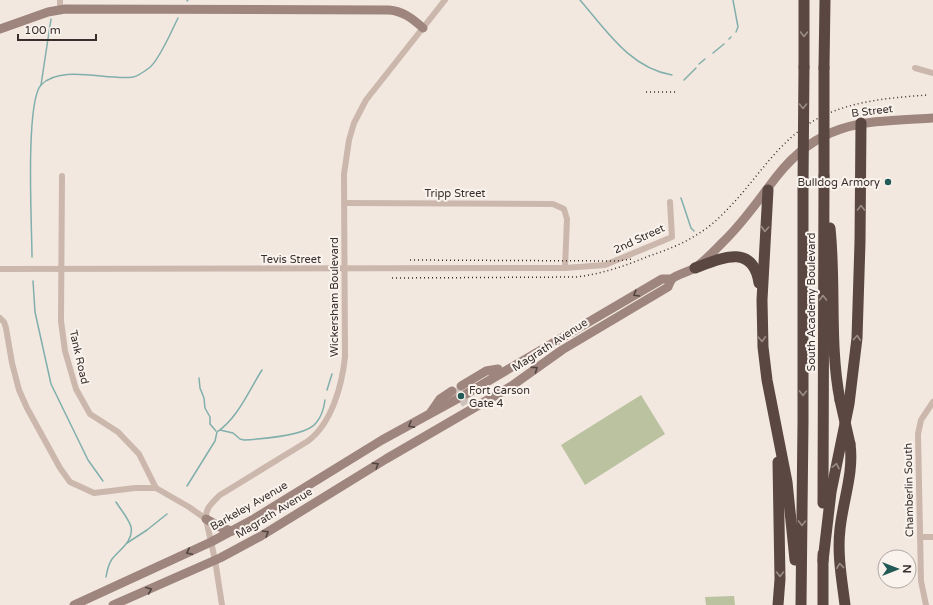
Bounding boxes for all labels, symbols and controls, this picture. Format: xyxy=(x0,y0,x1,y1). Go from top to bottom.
scale bar xyxy=(18,16,96,42)
text: 100 m xyxy=(24,23,61,37)
one-way arrow xyxy=(800,31,808,37)
street label: B Street xyxy=(850,102,894,120)
one-way arrow xyxy=(799,103,807,109)
place label: Bulldog Armory xyxy=(798,176,880,189)
marker: Bulldog Armory xyxy=(883,177,893,187)
street label: Tripp Street xyxy=(424,187,486,200)
one-way arrow xyxy=(856,205,865,211)
street label: 2nd Street xyxy=(611,222,667,256)
one-way arrow xyxy=(761,226,770,232)
street label: South Academy Boulevard xyxy=(805,233,818,371)
street label: Wickersham Boulevard xyxy=(328,237,341,357)
street label: Tevis Street xyxy=(261,253,321,266)
one-way arrow xyxy=(633,289,640,296)
one-way arrow xyxy=(819,295,827,301)
street label: Magrath Avenue xyxy=(510,316,590,374)
street label: Tank Road xyxy=(66,329,92,385)
one-way arrow xyxy=(853,335,862,341)
one-way arrow xyxy=(758,336,767,342)
one-way arrow xyxy=(531,367,538,374)
place label: Fort Carson Gate 4 xyxy=(469,384,530,410)
one-way arrow xyxy=(799,390,807,396)
marker: Fort Carson Gate 4 xyxy=(456,391,466,401)
one-way arrow xyxy=(408,420,415,427)
street label: Chamberlin South xyxy=(902,443,916,537)
one-way arrow xyxy=(372,462,379,470)
one-way arrow xyxy=(831,463,839,470)
street label: Barkeley Avenue xyxy=(208,479,290,533)
street label: Magrath Avenue xyxy=(233,485,315,541)
one-way arrow xyxy=(798,520,806,526)
one-way arrow xyxy=(262,531,269,538)
one-way arrow xyxy=(186,547,193,555)
north arrow xyxy=(877,549,917,589)
one-way arrow xyxy=(836,563,845,569)
text: N xyxy=(900,565,913,573)
one-way arrow xyxy=(776,571,784,577)
one-way arrow xyxy=(145,586,152,594)

